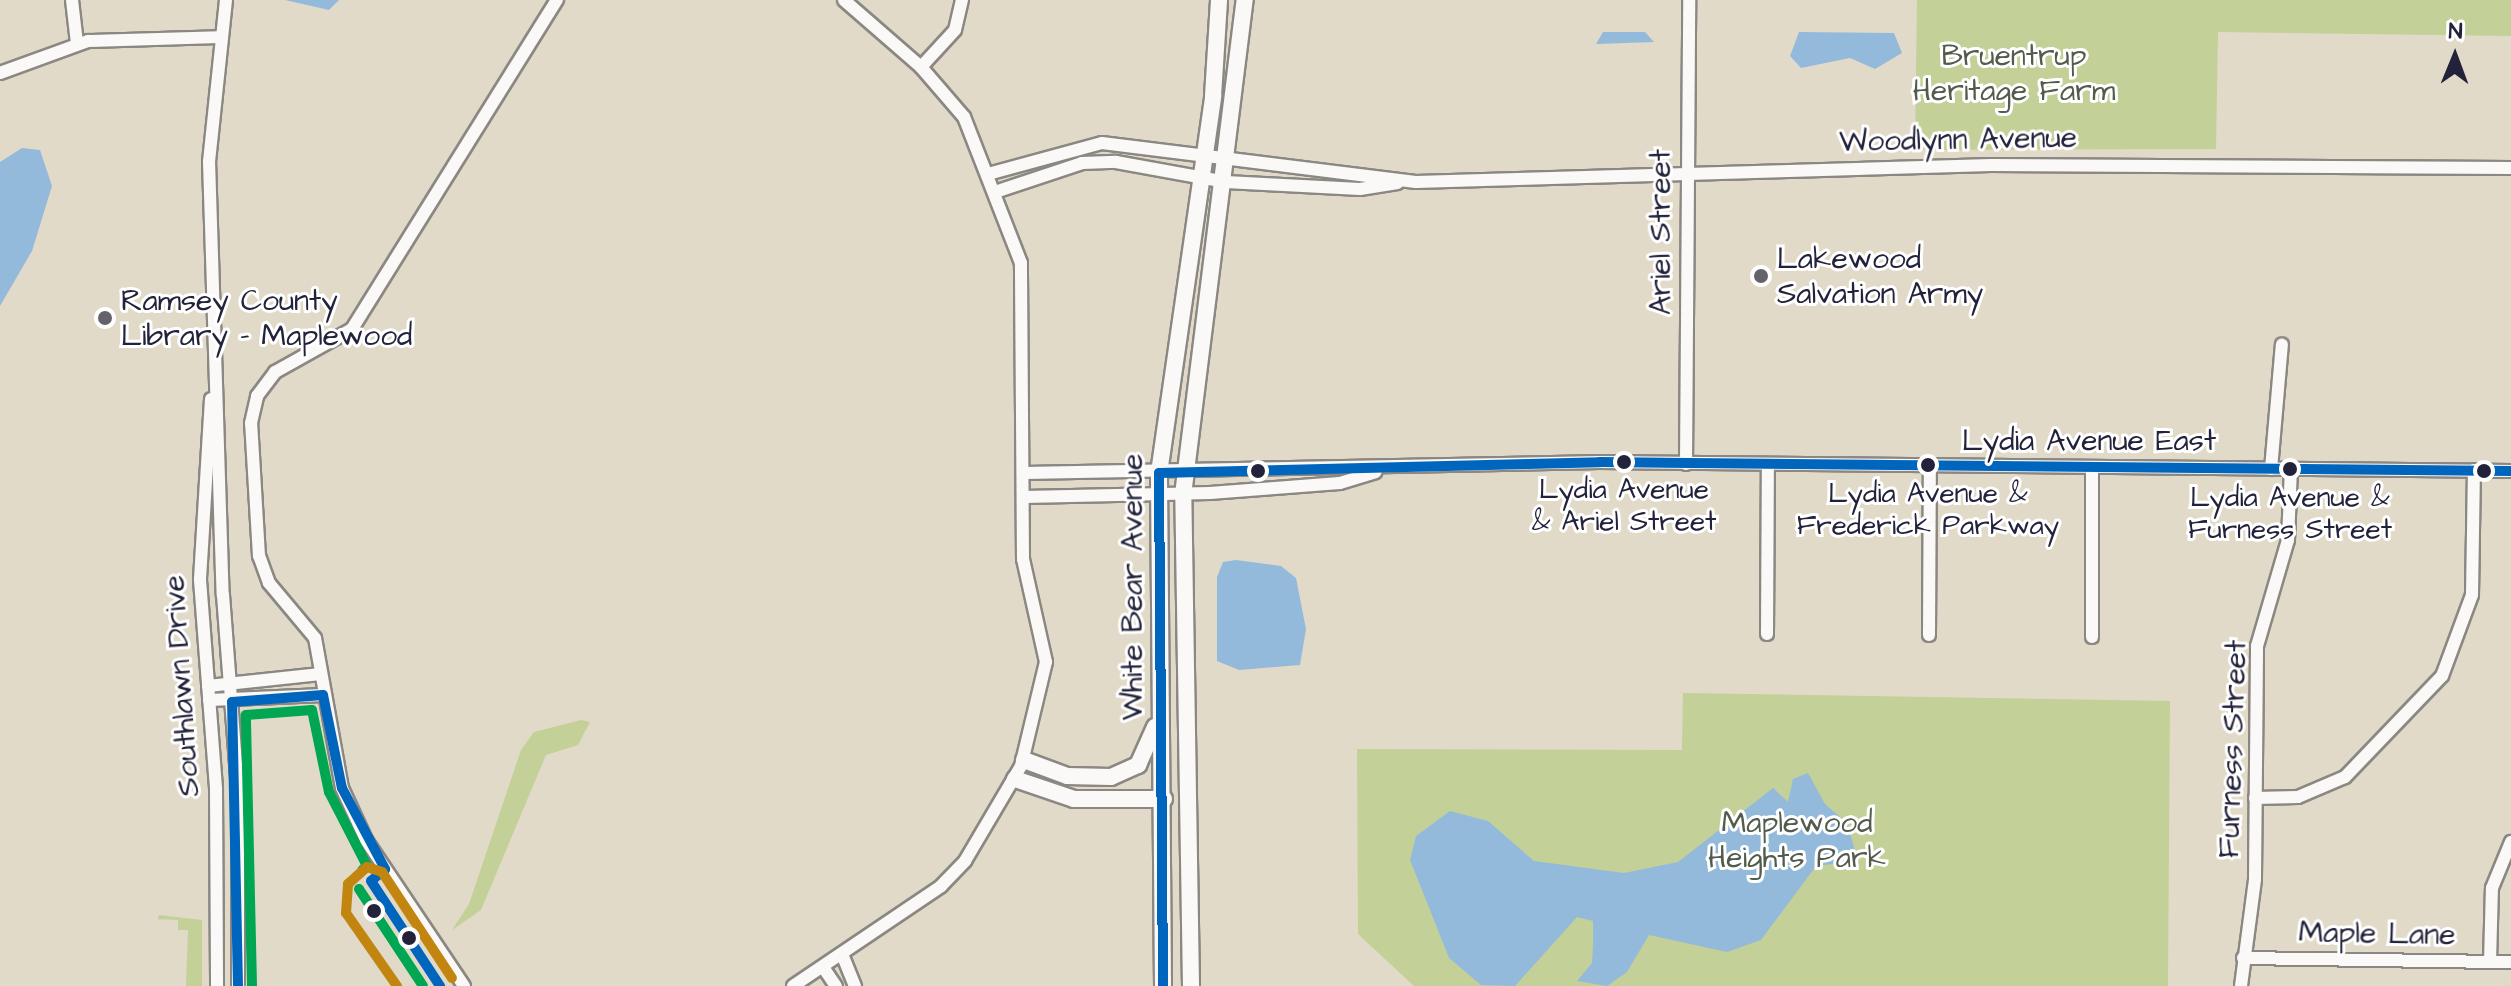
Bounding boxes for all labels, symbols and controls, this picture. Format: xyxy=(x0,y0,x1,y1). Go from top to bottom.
north arrow xyxy=(2415,16,2495,96)
text: N xyxy=(2448,16,2463,47)
park label: Bruentrup Heritage Farm xyxy=(1913,38,2115,108)
street label: Woodlynn Avenue xyxy=(1839,120,2077,160)
street label: Ariel Street xyxy=(1643,149,1679,315)
place label: Lakewood Salvation Army xyxy=(1777,241,1983,312)
marker: Lakewood Salvation Army xyxy=(1752,267,1770,285)
place label: Ramsey County Library - Maplewood xyxy=(121,283,412,354)
marker: Ramsey County Library - Maplewood xyxy=(96,309,114,327)
street label: Lydia Avenue East xyxy=(1962,423,2216,459)
street label: White Bear Avenue xyxy=(1115,454,1151,720)
marker: Lydia Avenue & Ariel Street xyxy=(1616,454,1632,470)
marker: Lydia Avenue & Frederick Parkway xyxy=(1920,457,1936,473)
marker: Lydia Avenue & Furness Street xyxy=(2282,461,2298,477)
unlabelled marker xyxy=(1250,463,1266,479)
unlabelled marker xyxy=(2476,463,2492,479)
place label: Lydia Avenue & Ariel Street xyxy=(1532,473,1716,539)
place label: Lydia Avenue & Frederick Parkway xyxy=(1797,477,2059,543)
place label: Lydia Avenue & Furness Street xyxy=(2188,481,2392,547)
street label: Southlawn Drive xyxy=(156,574,208,798)
street label: Furness Street xyxy=(2211,639,2255,859)
park label: Maplewood Heights Park xyxy=(1708,805,1886,876)
unlabelled marker xyxy=(366,903,382,919)
street label: Maple Lane xyxy=(2298,915,2456,953)
unlabelled marker xyxy=(401,930,417,946)

